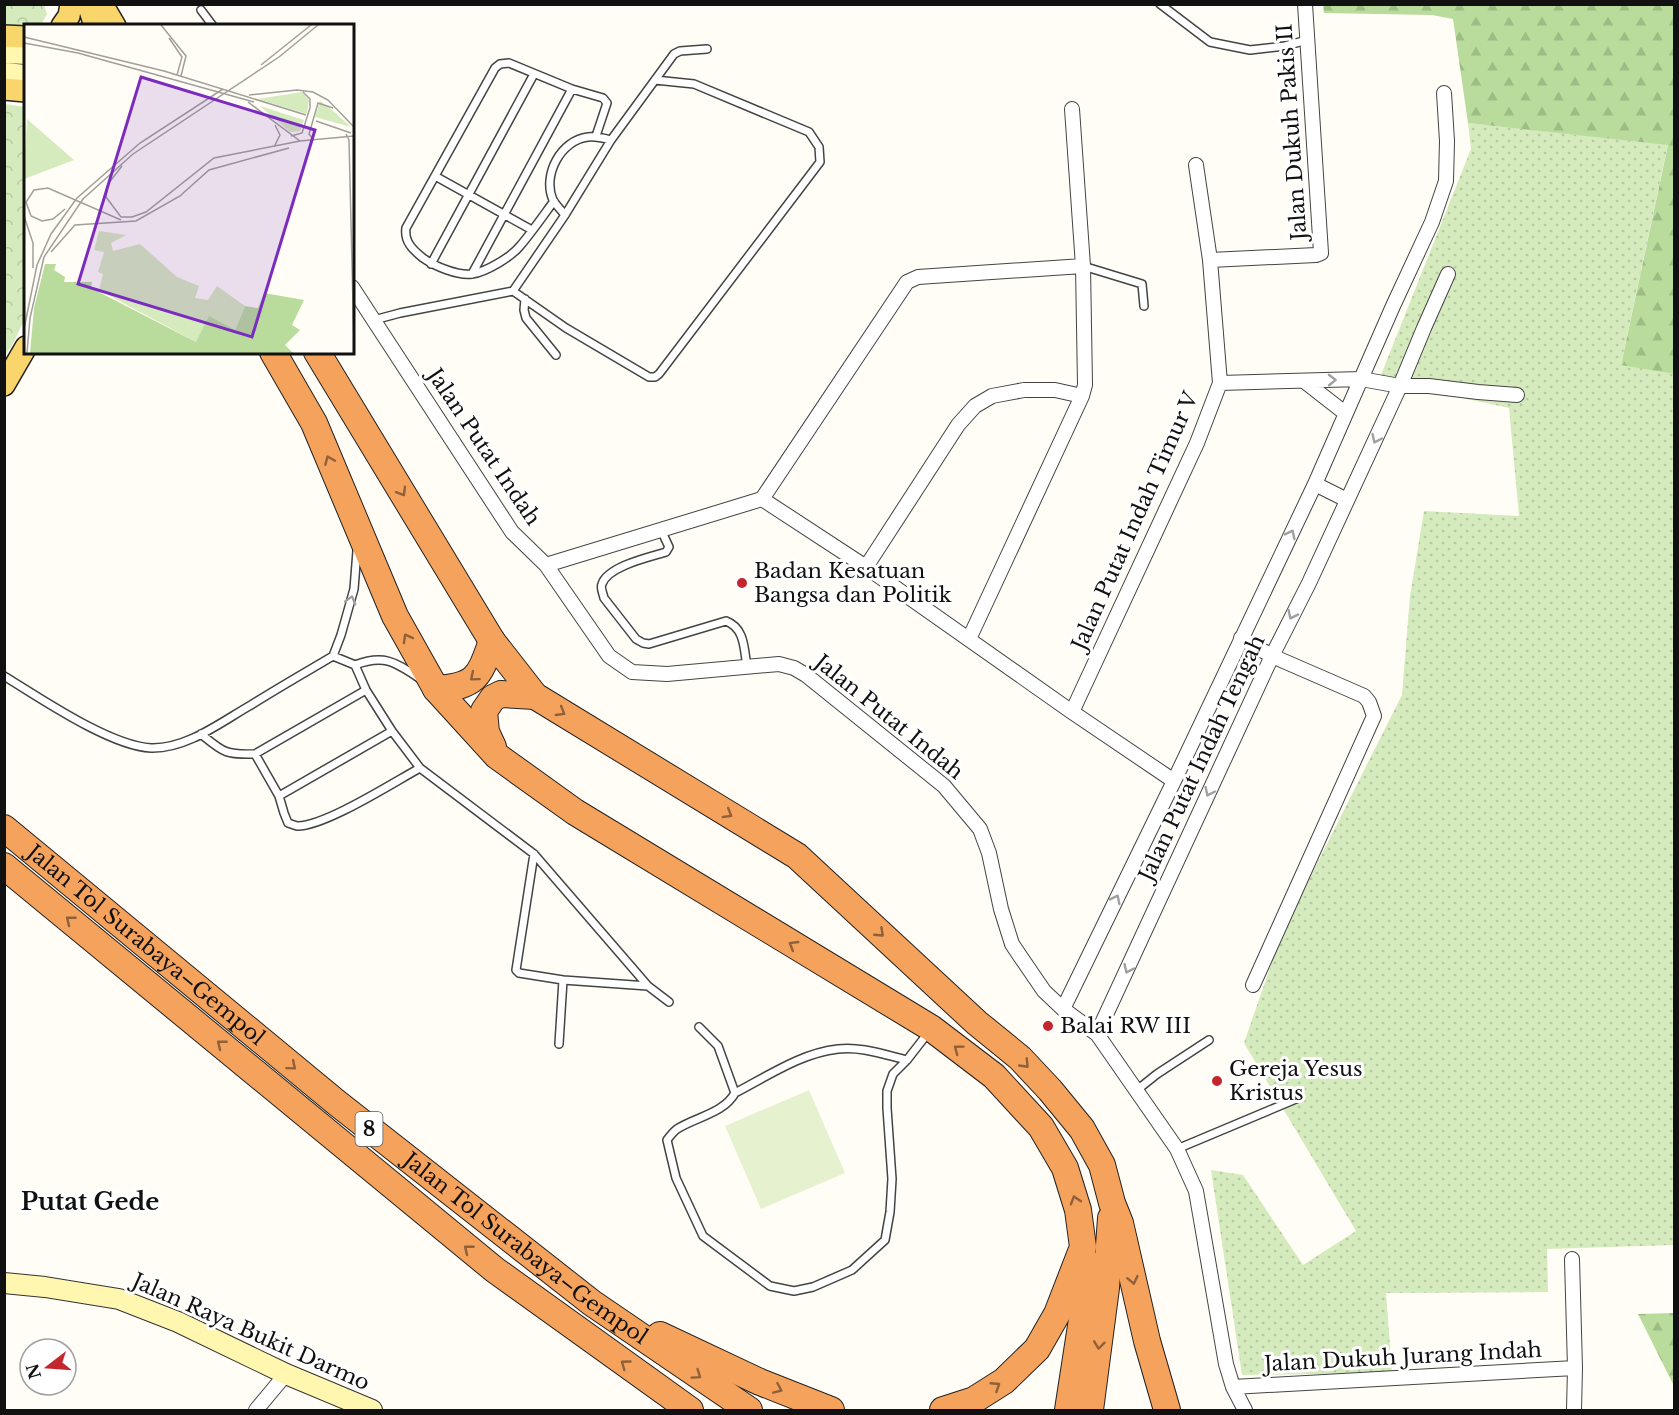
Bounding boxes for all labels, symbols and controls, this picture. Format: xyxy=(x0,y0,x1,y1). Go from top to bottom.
street label: Jalan Dukuh Pakis II xyxy=(1271,23,1313,244)
inset map xyxy=(24,24,354,354)
street label: Jalan Putat Indah xyxy=(420,361,546,530)
one-way arrow xyxy=(1328,374,1337,386)
street label: Jalan Putat Indah Timur V xyxy=(1065,387,1204,657)
one-way arrow xyxy=(1371,432,1383,443)
one-way arrow xyxy=(324,455,336,466)
one-way arrow xyxy=(395,486,407,496)
one-way arrow xyxy=(1284,530,1296,541)
place label: Badan Kesatuan Bangsa dan Politik xyxy=(754,558,952,608)
marker: Badan Kesatuan Bangsa dan Politik xyxy=(735,576,749,590)
one-way arrow xyxy=(344,595,356,606)
one-way arrow xyxy=(1288,609,1300,620)
street label: Jalan Putat Indah Tengah xyxy=(1132,631,1271,888)
one-way arrow xyxy=(403,634,415,644)
street label: Jalan Putat Indah xyxy=(807,647,969,785)
one-way arrow xyxy=(470,669,481,680)
one-way arrow xyxy=(555,704,565,716)
one-way arrow xyxy=(1205,785,1217,796)
one-way arrow xyxy=(722,806,732,818)
street label: Jalan Tol Surabaya–Gempol xyxy=(19,837,270,1051)
one-way arrow xyxy=(1108,895,1120,906)
one-way arrow xyxy=(66,917,77,928)
one-way arrow xyxy=(874,926,884,937)
one-way arrow xyxy=(789,940,799,952)
one-way arrow xyxy=(1123,962,1135,973)
place label: Balai RW III xyxy=(1060,1013,1191,1039)
marker: Balai RW III xyxy=(1041,1019,1055,1033)
one-way arrow xyxy=(216,1041,227,1052)
one-way arrow xyxy=(954,1045,965,1056)
place label: Gereja Yesus Kristus xyxy=(1229,1056,1363,1106)
one-way arrow xyxy=(1018,1057,1029,1067)
one-way arrow xyxy=(285,1059,296,1070)
marker: Gereja Yesus Kristus xyxy=(1210,1074,1224,1088)
road number: 8 xyxy=(356,1112,382,1146)
street label: Jalan Tol Surabaya–Gempol xyxy=(396,1145,653,1350)
district label: Putat Gede xyxy=(21,1187,159,1216)
one-way arrow xyxy=(1070,1195,1082,1206)
one-way arrow xyxy=(464,1245,475,1256)
street label: Jalan Raya Bukit Darmo xyxy=(126,1267,374,1396)
one-way arrow xyxy=(1125,1274,1138,1284)
north arrow xyxy=(18,1337,78,1397)
street label: Jalan Dukuh Jurang Indah xyxy=(1260,1337,1543,1377)
one-way arrow xyxy=(1093,1340,1106,1349)
one-way arrow xyxy=(621,1360,632,1371)
text: N xyxy=(22,1361,45,1382)
one-way arrow xyxy=(691,1368,702,1379)
one-way arrow xyxy=(772,1382,783,1394)
one-way arrow xyxy=(989,1382,1000,1393)

